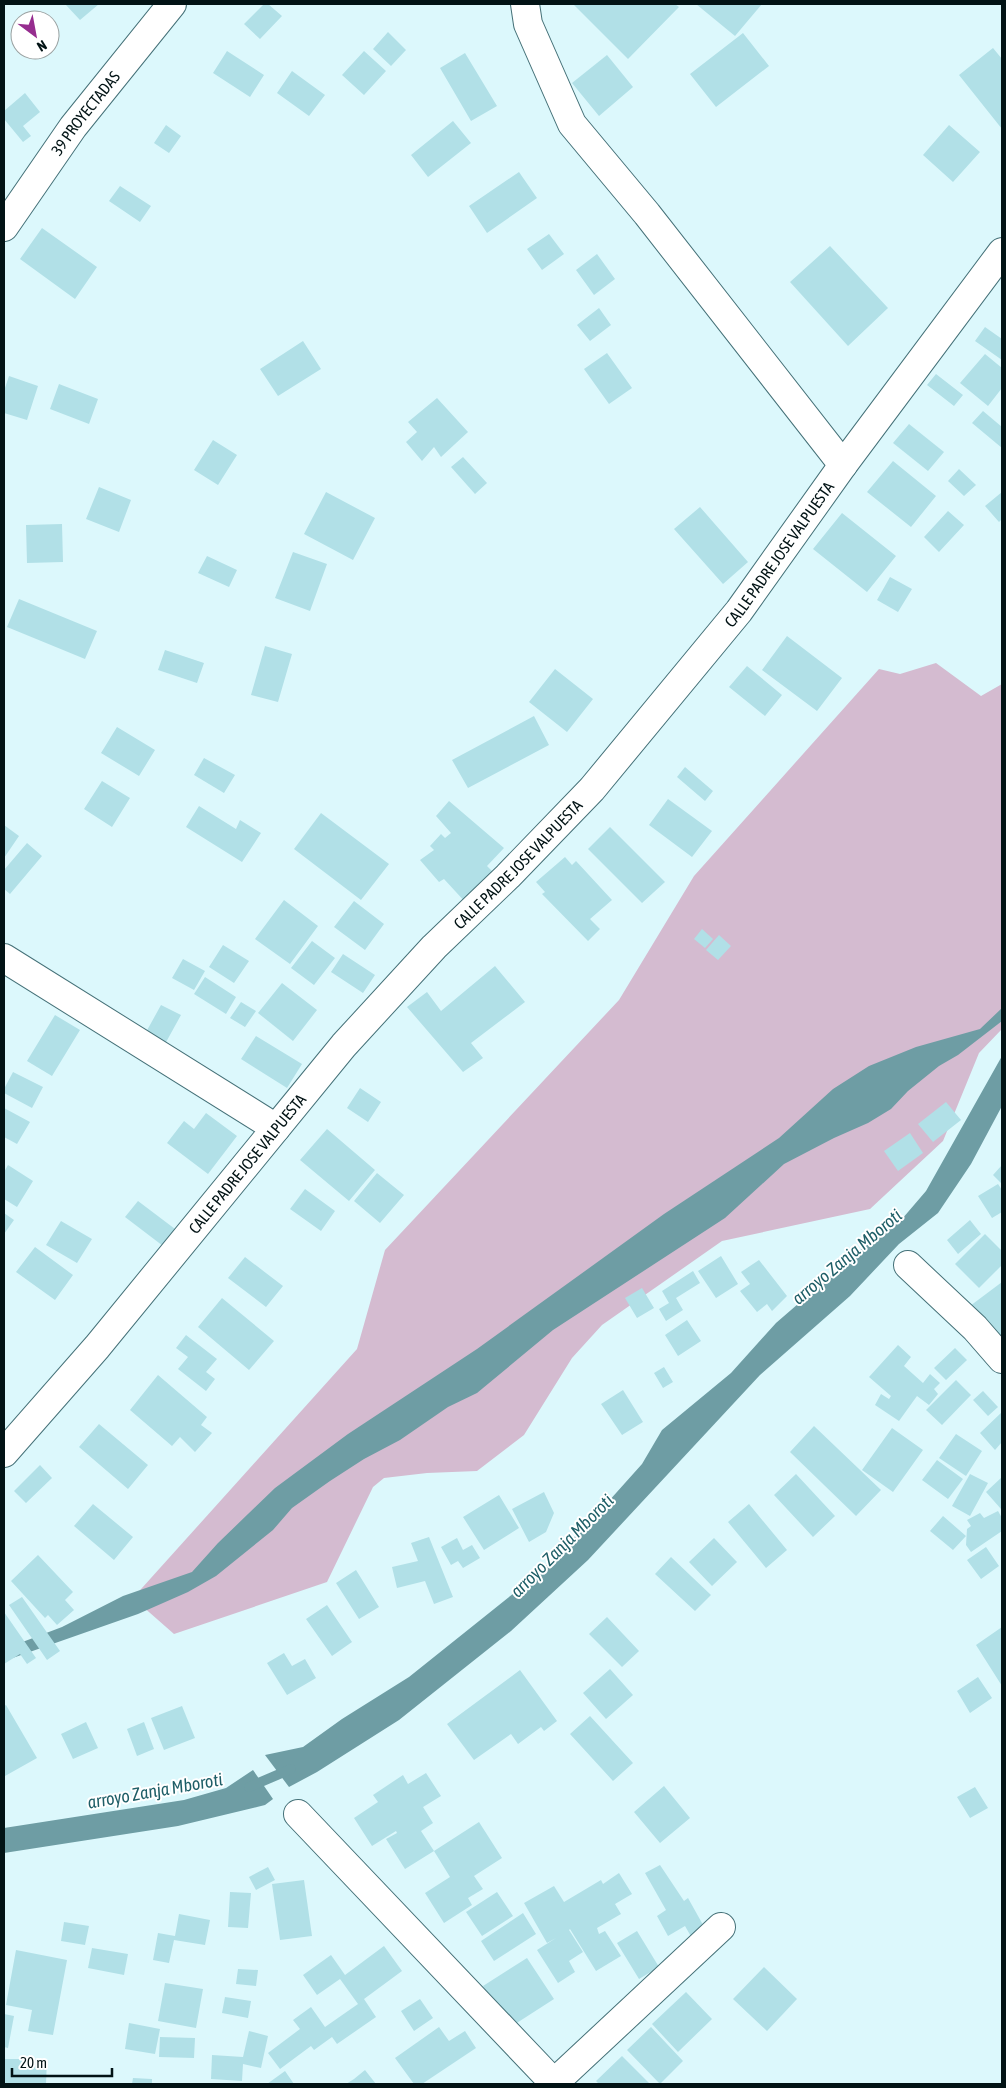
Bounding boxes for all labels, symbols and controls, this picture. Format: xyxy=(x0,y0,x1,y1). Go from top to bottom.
north arrow xyxy=(10,10,60,60)
text: N xyxy=(34,37,50,55)
street label: 39 PROYECTADAS xyxy=(47,67,123,158)
street label: CALLE PADRE JOSE VALPUESTA xyxy=(721,478,837,630)
street label: CALLE PADRE JOSE VALPUESTA xyxy=(450,796,586,932)
street label: CALLE PADRE JOSE VALPUESTA xyxy=(185,1090,309,1237)
water label: arroyo Zanja Mboroti xyxy=(788,1205,906,1309)
water label: arroyo Zanja Mboroti xyxy=(506,1490,617,1601)
water label: arroyo Zanja Mboroti xyxy=(86,1768,224,1813)
scale bar xyxy=(12,2046,112,2078)
text: 20 m xyxy=(20,2054,47,2071)

